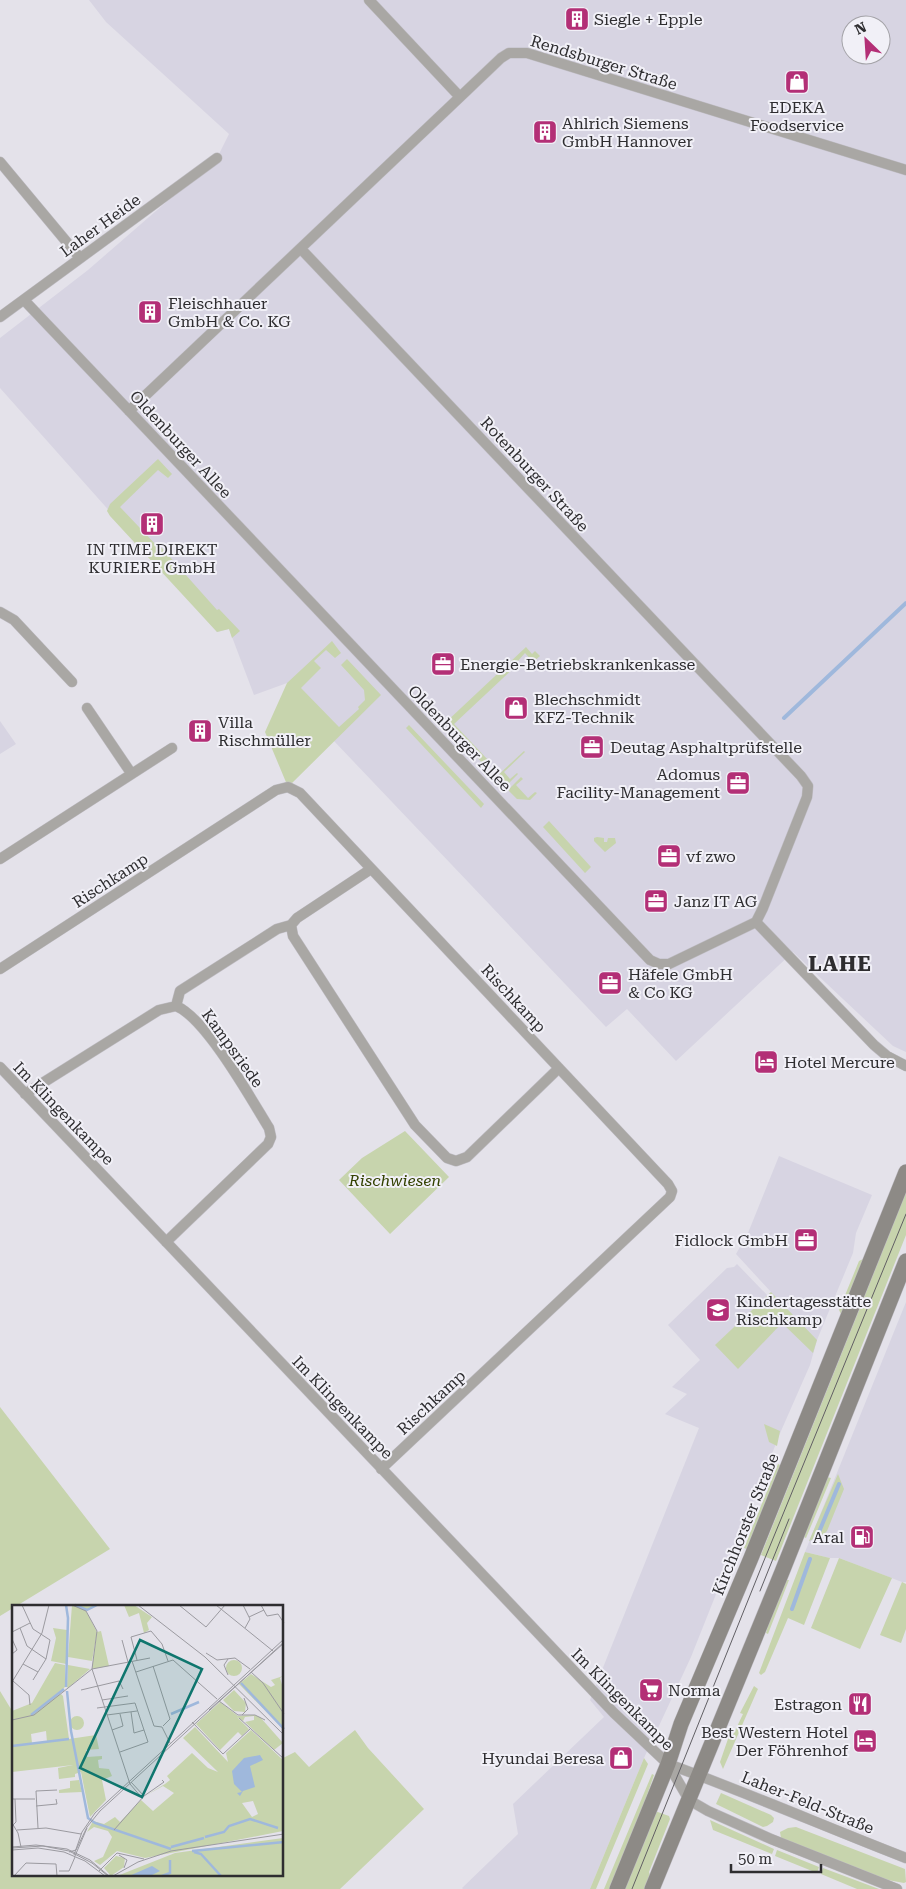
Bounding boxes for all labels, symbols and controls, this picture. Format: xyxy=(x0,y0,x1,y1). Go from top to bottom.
building icon: Siegle + Epple xyxy=(564,6,590,32)
place label: Siegle + Epple xyxy=(594,10,703,29)
north arrow xyxy=(841,15,891,65)
text: N xyxy=(852,19,869,38)
street label: Rendsburger Straße xyxy=(528,31,680,94)
shop icon: EDEKA Foodservice xyxy=(784,69,810,95)
place label: EDEKA Foodservice xyxy=(750,98,844,135)
place label: Ahlrich Siemens GmbH Hannover xyxy=(562,114,693,151)
building icon: Ahlrich Siemens GmbH Hannover xyxy=(532,119,558,145)
street label: Laher Heide xyxy=(56,190,144,261)
place label: Fleischhauer GmbH & Co. KG xyxy=(168,294,291,331)
building icon: Fleischhauer GmbH & Co. KG xyxy=(137,299,163,325)
street label: Oldenburger Allee xyxy=(126,386,236,502)
street label: Rotenburger Straße xyxy=(477,413,593,536)
building icon: IN TIME DIREKT KURIERE GmbH xyxy=(139,511,165,537)
place label: IN TIME DIREKT KURIERE GmbH xyxy=(86,540,218,577)
office icon: Energie-Betriebskrankenkasse xyxy=(430,651,456,677)
place label: Energie-Betriebskrankenkasse xyxy=(460,655,696,674)
street label: Oldenburger Allee xyxy=(404,681,515,796)
place label: Blechschmidt KFZ-Technik xyxy=(534,690,641,727)
shop icon: Blechschmidt KFZ-Technik xyxy=(503,695,529,721)
place label: Villa Rischmüller xyxy=(218,713,311,750)
building icon: Villa Rischmüller xyxy=(187,718,213,744)
office icon: Deutag Asphaltprüfstelle xyxy=(579,734,605,760)
place label: Deutag Asphaltprüfstelle xyxy=(610,738,802,757)
place label: Adomus Facility-Management xyxy=(556,765,720,802)
office icon: Adomus Facility-Management xyxy=(725,770,751,796)
office icon: vf zwo xyxy=(656,843,682,869)
place label: vf zwo xyxy=(686,847,736,866)
street label: Rischkamp xyxy=(69,849,152,912)
office icon: Janz IT AG xyxy=(643,888,669,914)
place label: Janz IT AG xyxy=(674,892,758,911)
district label: LAHE xyxy=(808,952,872,976)
street label: Rischkamp xyxy=(477,960,550,1036)
place label: Häfele GmbH & Co KG xyxy=(628,965,733,1002)
office icon: Häfele GmbH & Co KG xyxy=(597,970,623,996)
street label: Kampsriede xyxy=(198,1005,268,1091)
hotel icon: Hotel Mercure xyxy=(753,1049,779,1075)
place label: Hotel Mercure xyxy=(784,1053,895,1072)
street label: Im Klingenkampe xyxy=(9,1058,118,1169)
park label: Rischwiesen xyxy=(348,1171,441,1190)
office icon: Fidlock GmbH xyxy=(793,1227,819,1253)
place label: Fidlock GmbH xyxy=(675,1231,788,1250)
place label: Kindertagesstätte Rischkamp xyxy=(736,1292,871,1329)
school or university icon: Kindertagesstätte Rischkamp xyxy=(705,1297,731,1323)
street label: Im Klingenkampe xyxy=(288,1352,397,1463)
street label: Rischkamp xyxy=(393,1366,469,1439)
street label: Kirchhorster Straße xyxy=(708,1450,783,1598)
fuel station icon: Aral xyxy=(849,1524,875,1550)
place label: Aral xyxy=(813,1528,844,1547)
inset map xyxy=(12,1605,284,1876)
street label: Im Klingenkampe xyxy=(568,1644,678,1754)
supermarket icon: Norma xyxy=(638,1677,664,1703)
place label: Norma xyxy=(668,1681,721,1700)
restaurant icon: Estragon xyxy=(847,1691,873,1717)
place label: Estragon xyxy=(774,1695,842,1714)
place label: Best Western Hotel Der Föhrenhof xyxy=(701,1723,849,1760)
hotel icon: Best Western Hotel Der Föhrenhof xyxy=(852,1728,878,1754)
shop icon: Hyundai Beresa xyxy=(608,1745,634,1771)
place label: Hyundai Beresa xyxy=(482,1749,604,1768)
street label: Laher-Feld-Straße xyxy=(739,1767,877,1838)
scale bar xyxy=(731,1842,821,1874)
text: 50 m xyxy=(738,1850,773,1868)

